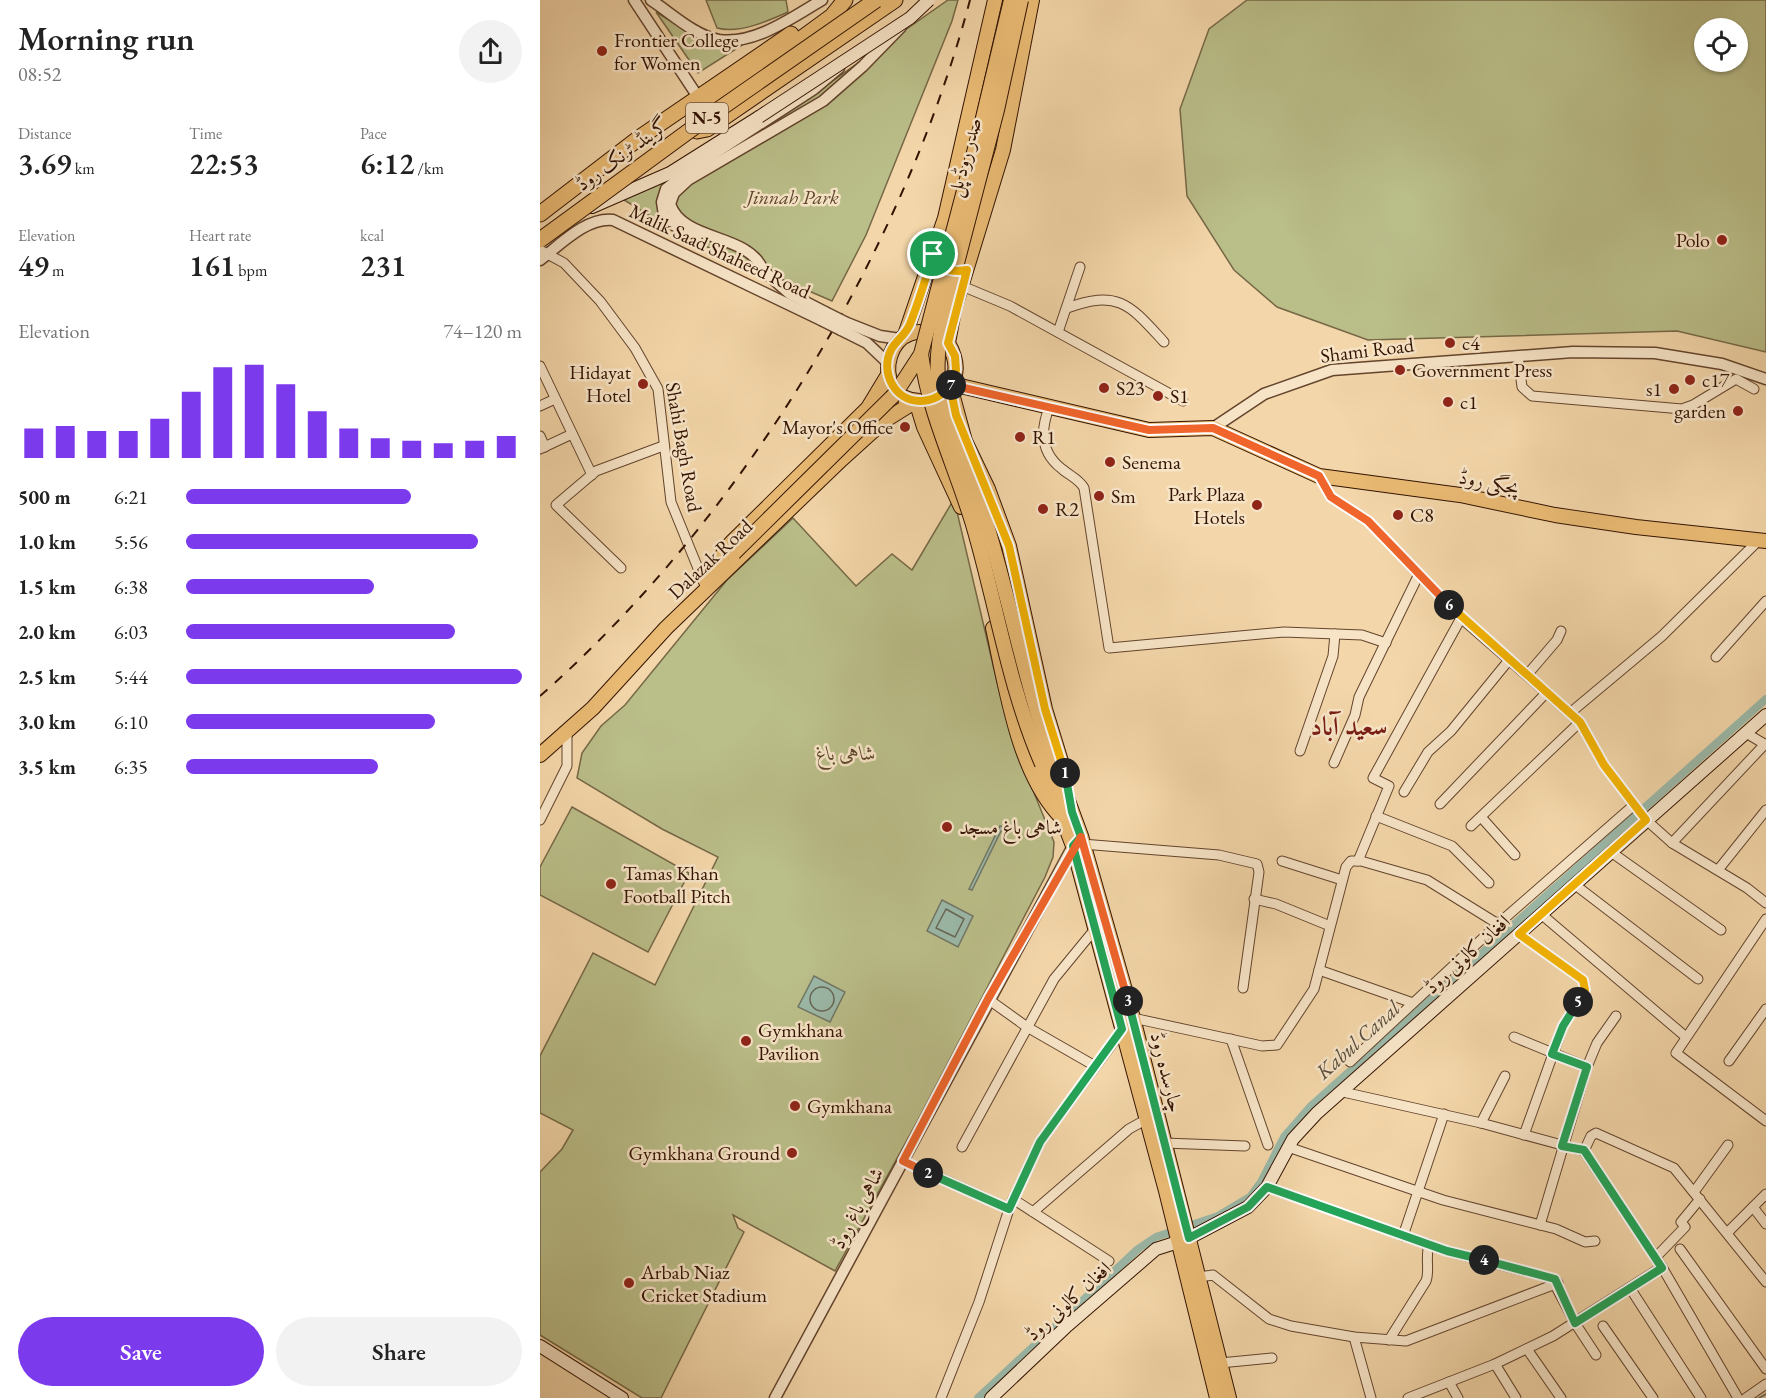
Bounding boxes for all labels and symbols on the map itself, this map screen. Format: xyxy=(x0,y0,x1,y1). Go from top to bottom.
place label: Frontier College for Women xyxy=(614,27,739,76)
marker: Frontier College for Women xyxy=(595,44,609,58)
road number: N-5 xyxy=(686,103,728,133)
street label: گرینڈ ٹرنک روڈ xyxy=(570,111,674,197)
street label: صدر روڈ پل xyxy=(941,115,989,200)
park label: Jinnah Park xyxy=(743,184,839,210)
street label: Malik Saad Shaheed Road xyxy=(625,198,816,305)
place label: Polo xyxy=(1676,227,1710,253)
pin xyxy=(907,228,958,279)
marker: Polo xyxy=(1715,233,1729,247)
place label: c4 xyxy=(1462,330,1480,356)
street label: Shami Road xyxy=(1319,331,1416,369)
marker: c4 xyxy=(1443,336,1457,350)
place label: Government Press xyxy=(1412,357,1552,383)
place label: Hidayat Hotel xyxy=(569,359,632,408)
marker: Government Press xyxy=(1393,363,1407,377)
place label: c17 xyxy=(1702,367,1730,393)
pin: 7 xyxy=(936,370,966,400)
marker: c17 xyxy=(1683,373,1697,387)
place label: S23 xyxy=(1116,375,1145,401)
place label: s1 xyxy=(1646,376,1662,402)
marker: Hidayat Hotel xyxy=(636,377,650,391)
street label: Shahi Bagh Road xyxy=(660,380,708,515)
marker: S23 xyxy=(1097,381,1111,395)
marker: s1 xyxy=(1667,382,1681,396)
place label: S1 xyxy=(1170,383,1189,409)
marker: S1 xyxy=(1151,389,1165,403)
place label: c1 xyxy=(1460,389,1478,415)
marker: c1 xyxy=(1441,395,1455,409)
place label: garden xyxy=(1674,398,1726,424)
marker: garden xyxy=(1731,404,1745,418)
place label: Mayor's Office xyxy=(782,414,893,440)
marker: Mayor's Office xyxy=(898,420,912,434)
place label: R1 xyxy=(1032,424,1056,450)
marker: R1 xyxy=(1013,430,1027,444)
place label: Senema xyxy=(1122,449,1181,475)
marker: Senema xyxy=(1103,455,1117,469)
street label: پجگی روڈ xyxy=(1456,463,1522,502)
place label: Park Plaza Hotels xyxy=(1168,481,1245,530)
place label: Sm xyxy=(1111,483,1136,509)
marker: Sm xyxy=(1092,489,1106,503)
place label: R2 xyxy=(1055,496,1079,522)
marker: Park Plaza Hotels xyxy=(1250,498,1264,512)
marker: R2 xyxy=(1036,502,1050,516)
place label: C8 xyxy=(1410,502,1434,528)
marker: C8 xyxy=(1391,508,1405,522)
street label: Dalazak Road xyxy=(662,513,758,605)
pin: 6 xyxy=(1434,590,1464,620)
district label: سعید آباد xyxy=(1310,709,1388,743)
park label: شاہی باغ xyxy=(816,740,876,771)
pin: 1 xyxy=(1050,758,1080,788)
place label: شاہی باغ مسجد xyxy=(959,814,1062,845)
marker: شاہی باغ مسجد xyxy=(940,820,954,834)
place label: Tamas Khan Football Pitch xyxy=(623,860,731,909)
marker: Tamas Khan Football Pitch xyxy=(604,877,618,891)
street label: افغان کالونی روڈ xyxy=(1418,908,1516,1000)
pin: 3 xyxy=(1113,986,1143,1016)
pin: 5 xyxy=(1563,987,1593,1017)
water label: Kabul Canal xyxy=(1309,994,1406,1085)
place label: Gymkhana Pavilion xyxy=(758,1017,843,1066)
street label: چارسدہ روڈ xyxy=(1144,1029,1190,1115)
marker: Gymkhana Pavilion xyxy=(739,1034,753,1048)
place label: Gymkhana xyxy=(807,1093,892,1119)
marker: Gymkhana xyxy=(788,1099,802,1113)
place label: Gymkhana Ground xyxy=(629,1140,781,1166)
marker: Gymkhana Ground xyxy=(785,1146,799,1160)
pin: 2 xyxy=(913,1158,943,1188)
street label: شاہی باغ روڈ xyxy=(825,1163,894,1256)
pin: 4 xyxy=(1469,1245,1499,1275)
street label: افغان کالونی روڈ xyxy=(1019,1255,1117,1347)
place label: Arbab Niaz Cricket Stadium xyxy=(640,1259,767,1308)
marker: Arbab Niaz Cricket Stadium xyxy=(622,1276,636,1290)

